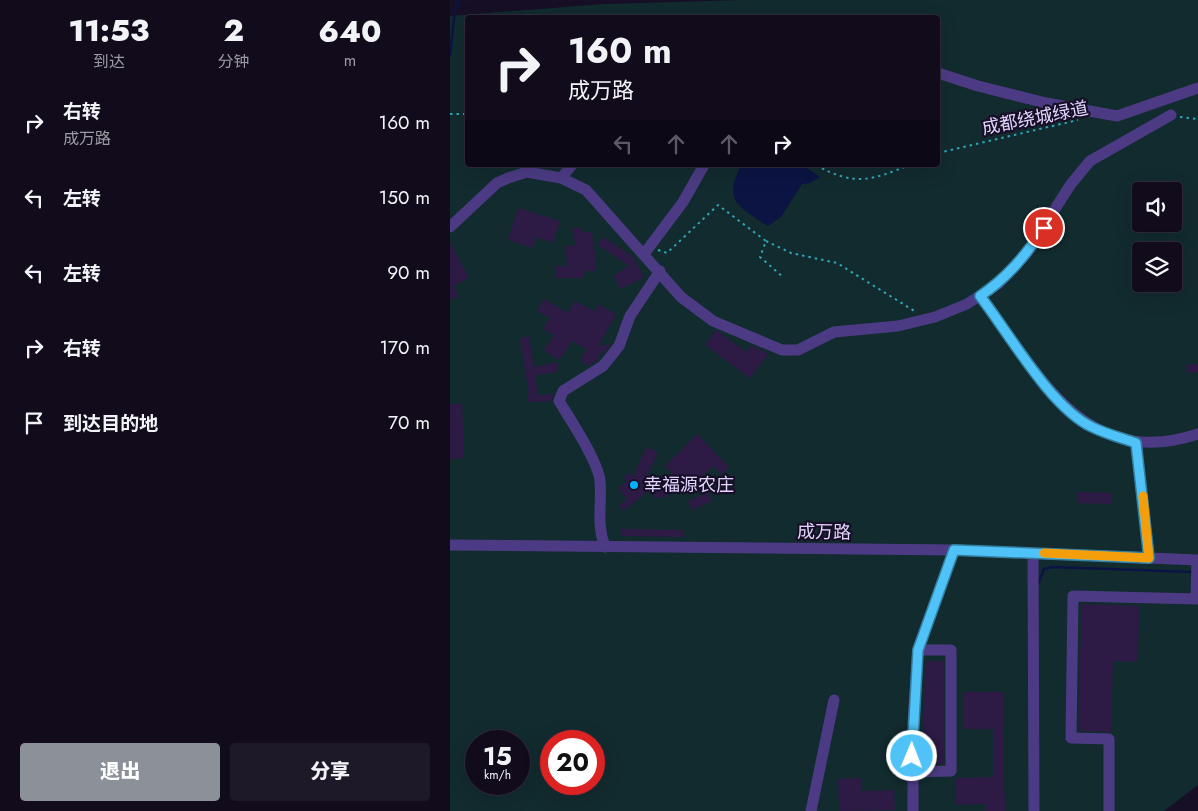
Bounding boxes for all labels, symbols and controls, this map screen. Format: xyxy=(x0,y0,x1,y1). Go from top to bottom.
text: 11:53 xyxy=(68,9,149,52)
text: 2 xyxy=(224,9,244,52)
text: 640 xyxy=(318,10,382,53)
text: 160 m xyxy=(568,26,672,76)
icon: right xyxy=(485,35,550,100)
text: m xyxy=(344,49,356,72)
text: 到达 xyxy=(93,50,125,73)
text: 分钟 xyxy=(218,50,250,73)
text: 成万路 xyxy=(568,74,634,106)
street label: 成都绕城绿道 xyxy=(980,95,1090,141)
text: 右转 xyxy=(63,98,101,125)
icon: right xyxy=(20,109,48,137)
text: 160 m xyxy=(379,109,430,136)
text: 成万路 xyxy=(63,127,111,150)
icon: left xyxy=(609,130,637,158)
icon: ahead xyxy=(662,130,690,158)
icon: ahead xyxy=(715,130,743,158)
icon: right xyxy=(768,130,796,158)
map controls xyxy=(1132,182,1182,292)
button: sound xyxy=(1132,182,1182,232)
icon: left xyxy=(20,184,48,212)
text: 150 m xyxy=(379,184,430,211)
text: 左转 xyxy=(63,185,101,212)
pin xyxy=(1023,207,1065,249)
icon: arrive xyxy=(1030,214,1058,242)
button: layers xyxy=(1132,242,1182,292)
icon: left xyxy=(20,259,48,287)
text: 90 m xyxy=(387,259,430,286)
text: 左转 xyxy=(63,260,101,287)
icon: right xyxy=(20,334,48,362)
text: 170 m xyxy=(380,334,430,361)
text: 右转 xyxy=(63,335,101,362)
icon: arrive xyxy=(20,409,48,437)
text: 70 m xyxy=(388,409,430,436)
text: 到达目的地 xyxy=(63,410,158,437)
place label: 幸福源农庄 xyxy=(644,472,734,498)
marker: 幸福源农庄 xyxy=(628,479,640,491)
street label: 成万路 xyxy=(797,519,851,545)
position arrow xyxy=(885,729,937,781)
speed limit sign: 20 xyxy=(540,730,605,795)
text: 15 xyxy=(483,738,512,774)
button: 退出 xyxy=(20,743,220,801)
button: 分享 xyxy=(230,743,430,801)
text: km/h xyxy=(484,766,511,784)

